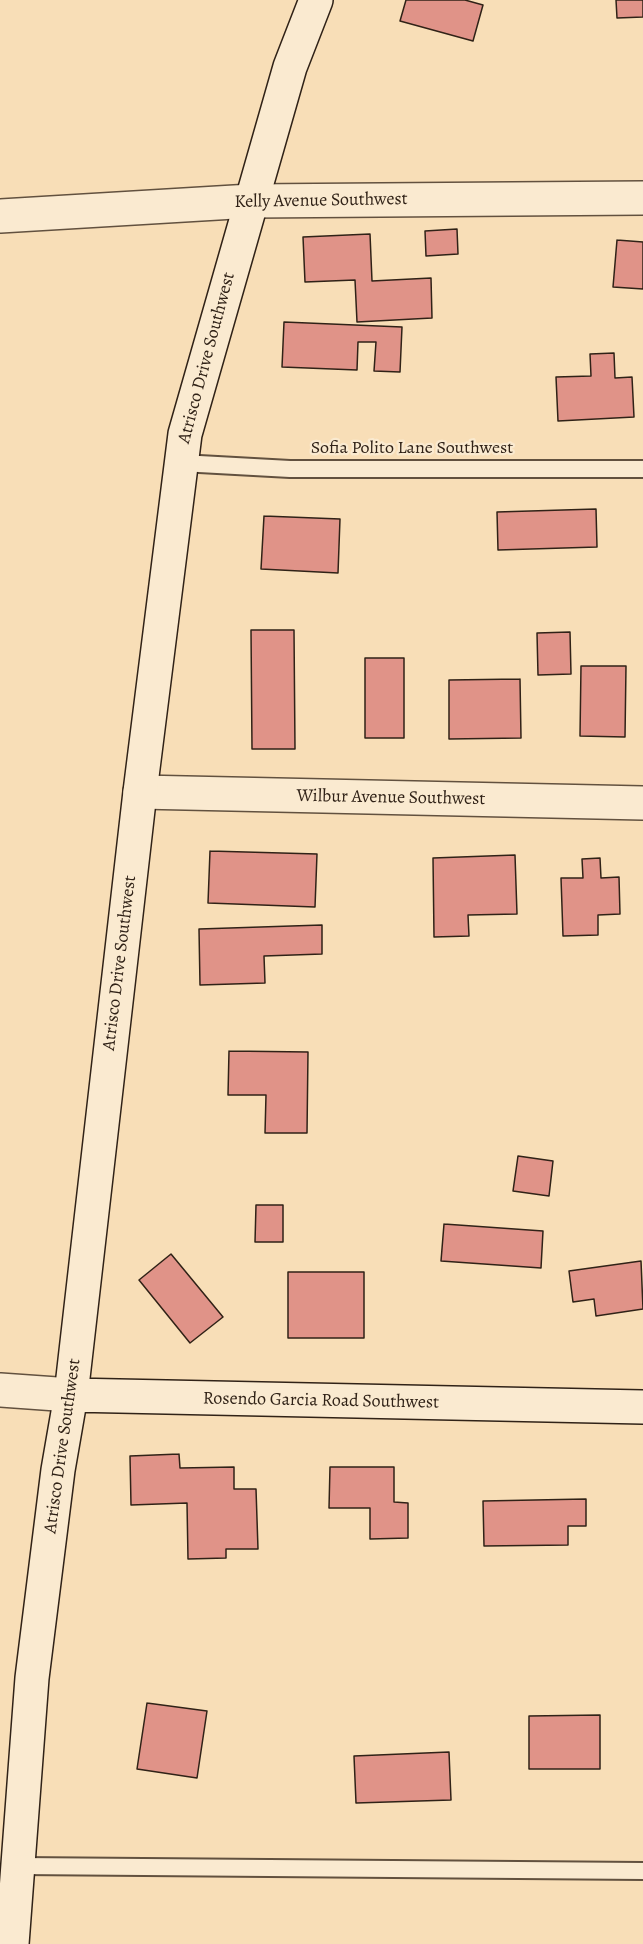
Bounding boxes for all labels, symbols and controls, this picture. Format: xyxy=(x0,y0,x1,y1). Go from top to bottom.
street label: Kelly Avenue Southwest xyxy=(234,189,408,213)
street label: Atrisco Drive Southwest xyxy=(174,270,240,446)
street label: Sofia Polito Lane Southwest xyxy=(311,438,513,460)
street label: Wilbur Avenue Southwest xyxy=(296,786,486,810)
street label: Atrisco Drive Southwest xyxy=(99,874,141,1052)
street label: Atrisco Drive Southwest xyxy=(40,1357,86,1535)
street label: Rosendo Garcia Road Southwest xyxy=(203,1388,439,1414)

